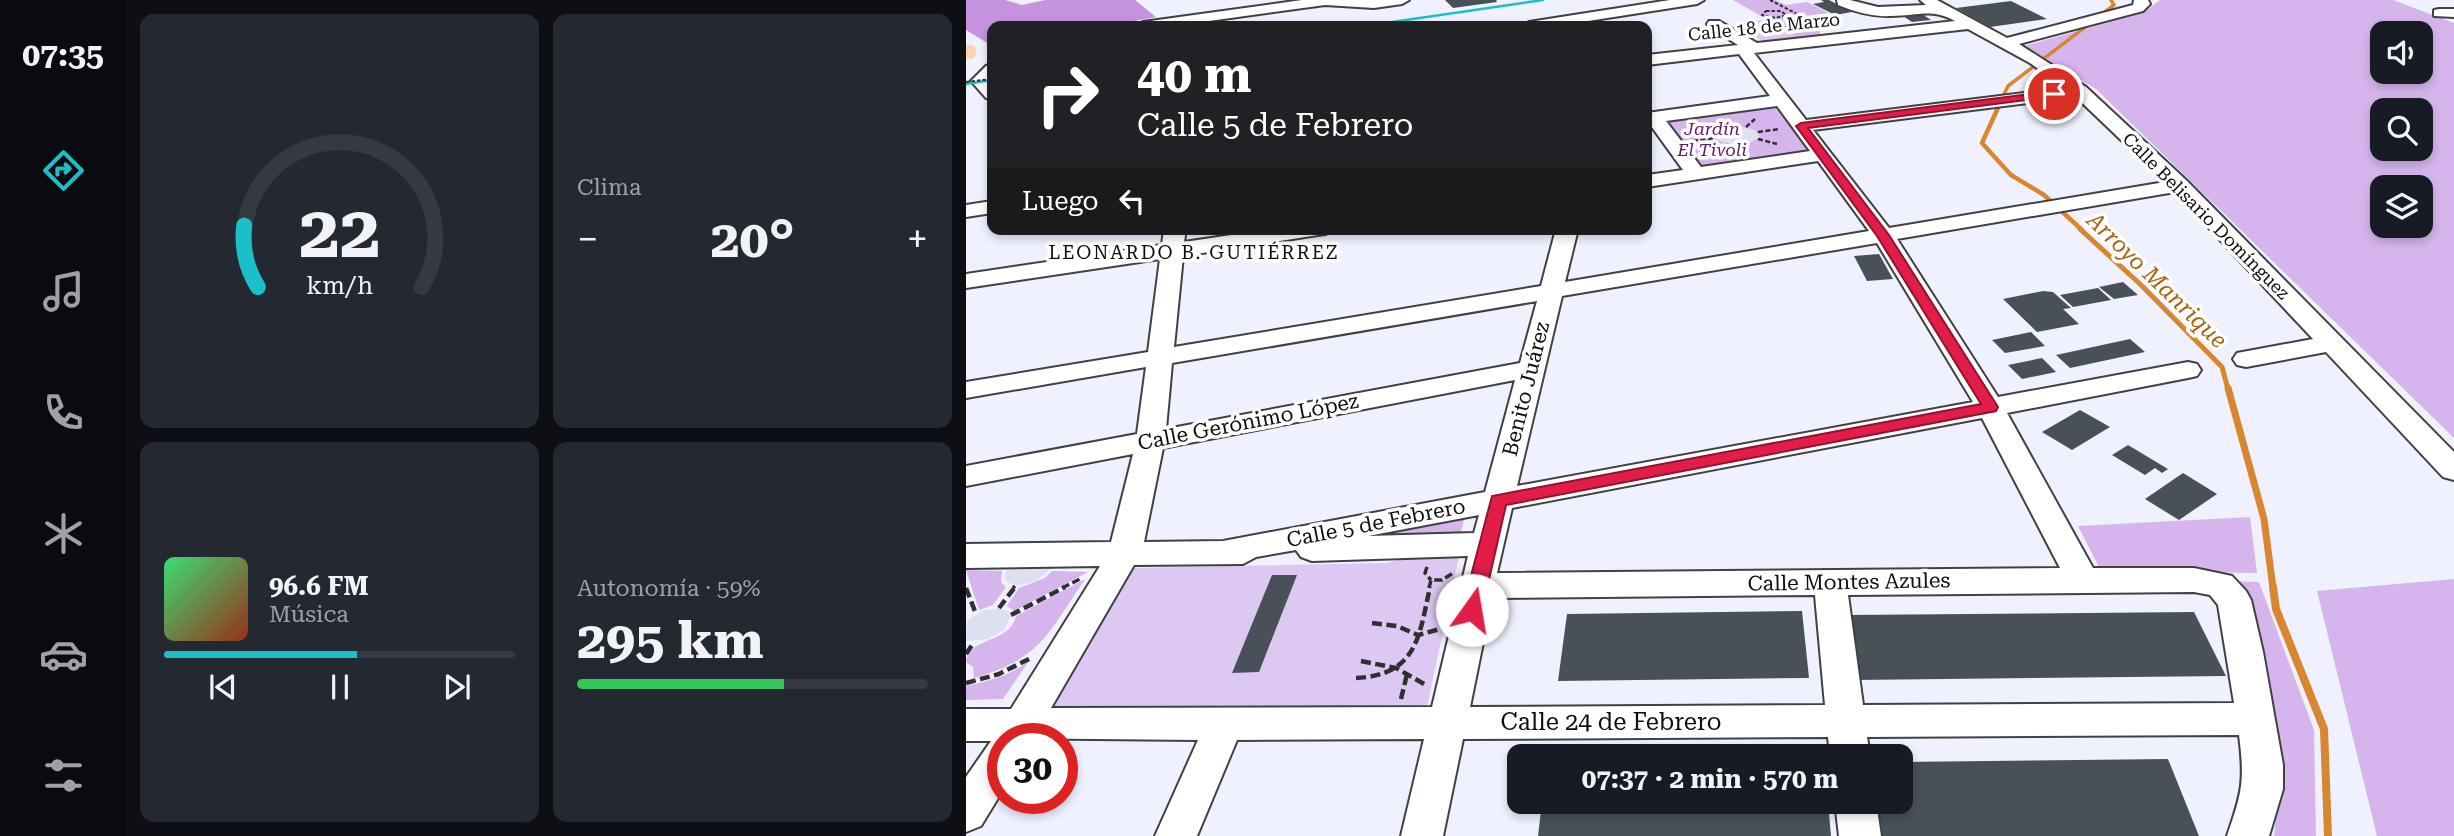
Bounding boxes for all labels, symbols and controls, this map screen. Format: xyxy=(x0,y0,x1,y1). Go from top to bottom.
street label: Calle 18 de Marzo xyxy=(1687,8,1841,45)
map controls xyxy=(2370,21,2433,238)
button: sound xyxy=(2370,21,2433,84)
text: 07:35 xyxy=(22,36,104,74)
text: 40 m xyxy=(1137,47,1252,104)
icon: right xyxy=(1022,49,1113,140)
pin xyxy=(2024,64,2084,124)
icon: arrive xyxy=(2035,75,2073,113)
button: search xyxy=(2370,98,2433,161)
text: Calle 5 de Febrero xyxy=(1137,106,1413,144)
park label: Jardín El Tivoli xyxy=(1676,118,1747,160)
street label: Calle Belisario Domínguez xyxy=(2119,128,2294,304)
icon: directions xyxy=(39,146,88,195)
text: Clima xyxy=(577,174,641,201)
button: layers xyxy=(2370,175,2433,238)
icon: left xyxy=(1113,182,1151,220)
text: Luego xyxy=(1022,186,1099,216)
text: 22 xyxy=(299,190,380,275)
water label: Arroyo Manrique xyxy=(2080,205,2232,354)
text: 20° xyxy=(710,209,795,270)
text: − xyxy=(577,217,598,261)
text: + xyxy=(907,217,928,261)
district label: LEONARDO B. GUTIÉRREZ xyxy=(1048,241,1340,264)
icon: music xyxy=(39,267,88,316)
text: km/h xyxy=(306,271,373,300)
street label: Benito Juárez xyxy=(1498,319,1554,459)
icon: phone xyxy=(39,388,88,437)
street label: Calle Gerónimo López xyxy=(1136,389,1361,455)
street label: Calle 5 de Febrero xyxy=(1285,494,1467,552)
icon: climate xyxy=(39,509,88,558)
street label: Calle Montes Azules xyxy=(1747,568,1951,596)
text: 96.6 FM xyxy=(269,571,369,601)
position arrow xyxy=(1435,573,1509,647)
text: Autonomía · 59% xyxy=(577,575,761,602)
text: Música xyxy=(269,601,349,628)
text: 295 km xyxy=(577,610,764,671)
icon: car xyxy=(39,630,88,679)
icon: previous xyxy=(204,668,242,706)
icon: pause xyxy=(321,668,359,706)
icon: next xyxy=(438,668,476,706)
street label: Calle 24 de Febrero xyxy=(1501,708,1721,736)
speed limit sign: 30 xyxy=(987,723,1078,814)
icon: filters xyxy=(39,751,88,800)
text: 07:37 · 2 min · 570 m xyxy=(1582,764,1838,794)

